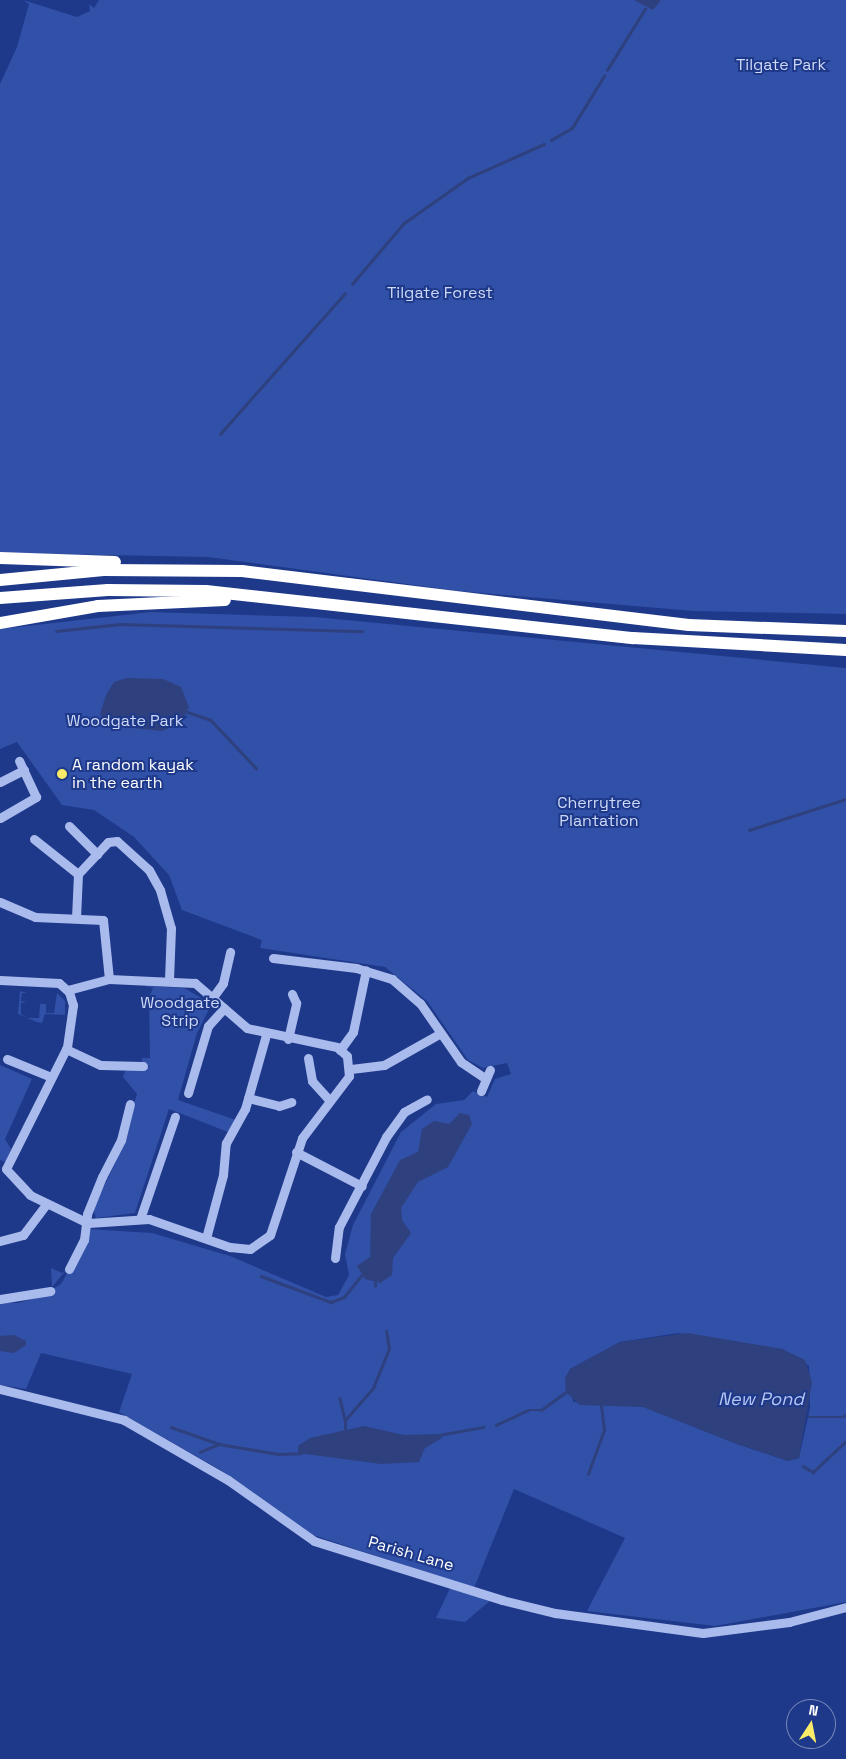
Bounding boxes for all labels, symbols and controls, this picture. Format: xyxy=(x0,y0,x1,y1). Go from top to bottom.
park label: Tilgate Park xyxy=(736,55,826,75)
park label: Tilgate Forest xyxy=(387,283,493,303)
park label: Woodgate Park xyxy=(67,711,183,731)
place label: A random kayak in the earth xyxy=(72,755,194,793)
marker: A random kayak in the earth xyxy=(56,768,68,780)
park label: Cherrytree Plantation xyxy=(557,793,641,831)
park label: Woodgate Strip xyxy=(140,993,220,1031)
water label: New Pond xyxy=(718,1388,804,1410)
street label: Parish Lane xyxy=(366,1533,456,1575)
north arrow xyxy=(786,1699,836,1749)
text: N xyxy=(807,1701,820,1720)

